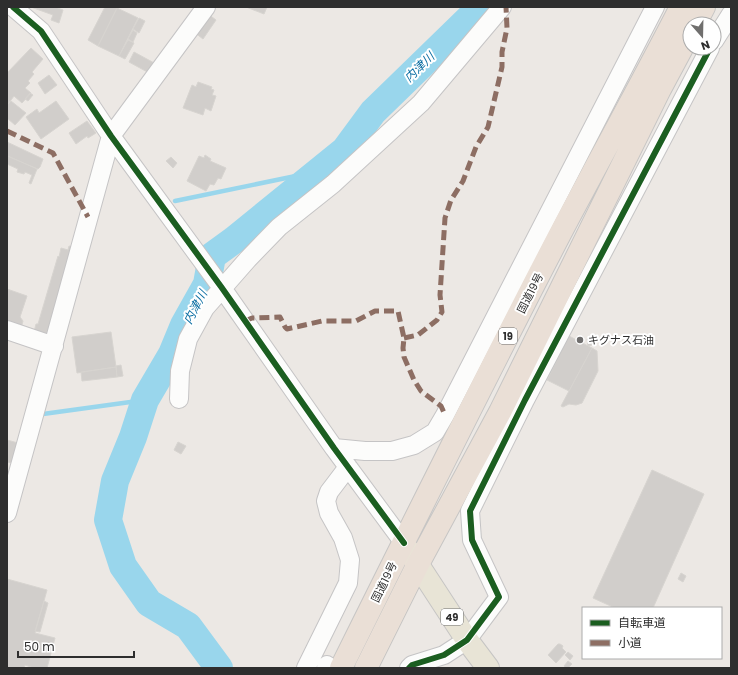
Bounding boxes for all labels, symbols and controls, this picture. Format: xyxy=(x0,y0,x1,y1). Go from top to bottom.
north arrow xyxy=(682,16,722,56)
text: N xyxy=(699,36,712,54)
water label: 内津川 xyxy=(400,47,439,86)
street label: 国道19号 xyxy=(513,270,547,316)
water label: 内津川 xyxy=(179,285,212,327)
road number: 19 xyxy=(499,328,517,344)
place label: キグナス石油 xyxy=(588,332,654,348)
marker: キグナス石油 xyxy=(575,335,585,345)
street label: 国道19号 xyxy=(367,559,401,605)
legend xyxy=(582,607,722,659)
road number: 49 xyxy=(441,609,463,625)
text: 自転車道 xyxy=(618,614,666,631)
scale bar xyxy=(18,633,134,659)
text: 小道 xyxy=(618,634,642,651)
text: 50 m xyxy=(24,638,55,655)

